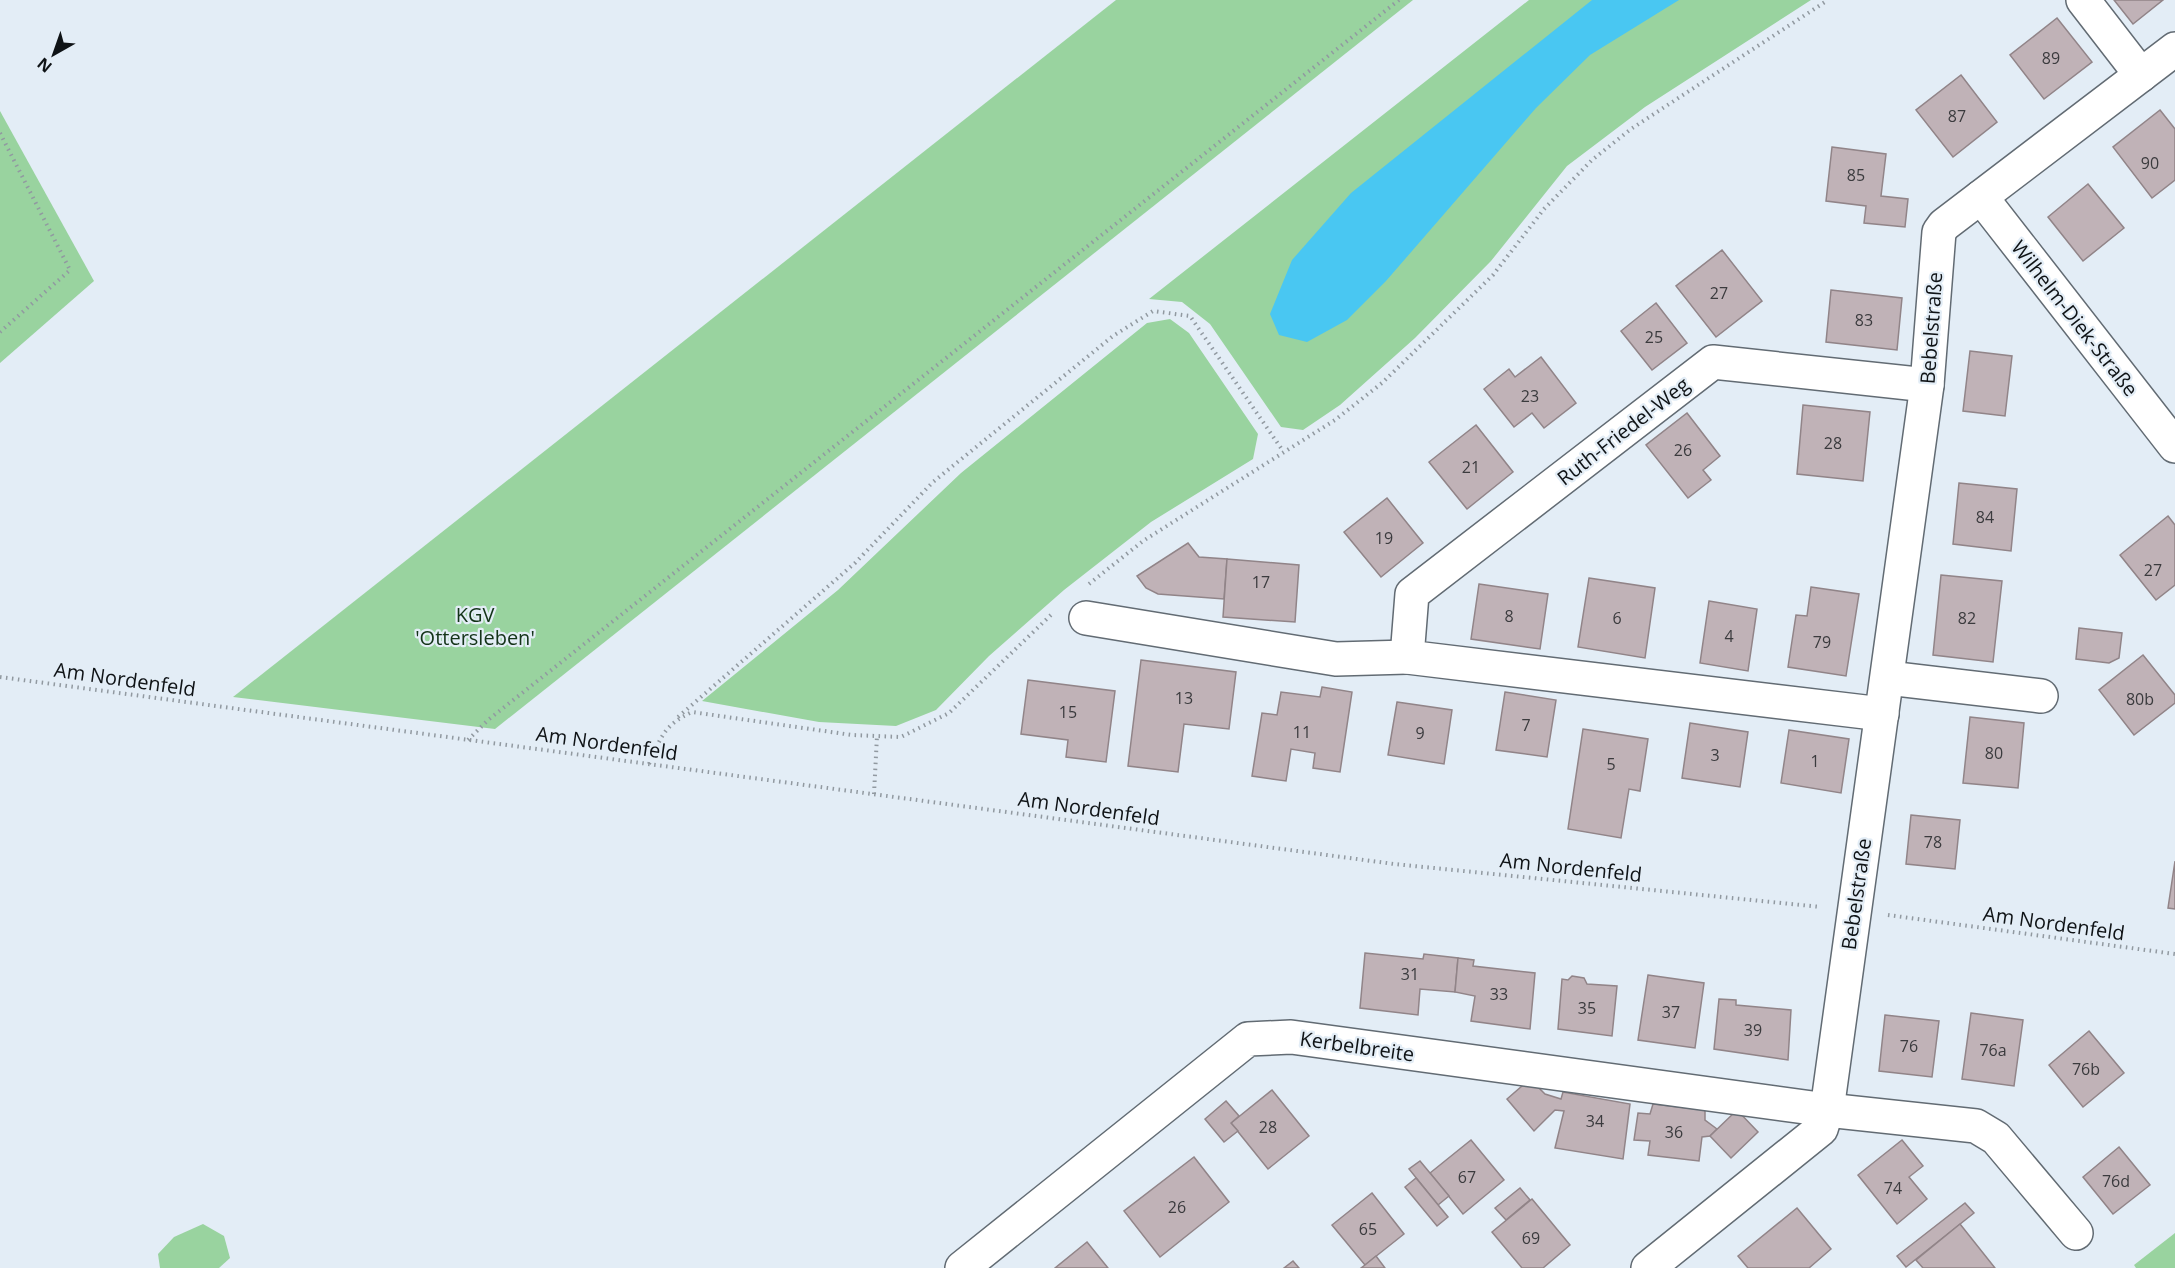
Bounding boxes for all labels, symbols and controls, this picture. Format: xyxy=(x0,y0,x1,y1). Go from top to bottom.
north arrow xyxy=(24,24,84,84)
house number: 89 xyxy=(2042,47,2060,69)
text: N xyxy=(32,53,56,78)
house number: 87 xyxy=(1948,105,1966,127)
house number: 90 xyxy=(2141,152,2159,174)
house number: 85 xyxy=(1847,164,1865,186)
street label: Wilhelm-Diek-Straße xyxy=(2006,234,2144,402)
street label: Bebelstraße xyxy=(1914,271,1948,385)
house number: 27 xyxy=(1710,282,1728,304)
house number: 83 xyxy=(1855,309,1873,331)
house number: 25 xyxy=(1645,326,1663,348)
street label: Ruth-Friedel-Weg xyxy=(1551,371,1695,491)
house number: 23 xyxy=(1521,385,1539,407)
house number: 28 xyxy=(1824,432,1842,454)
house number: 26 xyxy=(1674,439,1692,461)
house number: 21 xyxy=(1462,456,1480,478)
house number: 84 xyxy=(1976,506,1994,528)
house number: 19 xyxy=(1375,527,1393,549)
house number: 27 xyxy=(2144,559,2162,581)
house number: 17 xyxy=(1252,571,1270,593)
park label: KGV 'Ottersleben' xyxy=(415,601,535,651)
house number: 8 xyxy=(1504,605,1514,627)
house number: 6 xyxy=(1612,607,1622,629)
house number: 82 xyxy=(1958,607,1976,629)
house number: 4 xyxy=(1724,625,1734,647)
house number: 79 xyxy=(1813,631,1831,653)
street label: Am Nordenfeld xyxy=(53,656,197,702)
house number: 13 xyxy=(1175,687,1193,709)
house number: 80b xyxy=(2126,688,2154,710)
house number: 15 xyxy=(1059,701,1077,723)
house number: 7 xyxy=(1521,714,1531,736)
street label: Am Nordenfeld xyxy=(535,720,679,766)
house number: 11 xyxy=(1293,721,1311,743)
house number: 9 xyxy=(1415,722,1425,744)
house number: 80 xyxy=(1985,742,2003,764)
house number: 3 xyxy=(1710,744,1720,766)
house number: 1 xyxy=(1810,750,1820,772)
house number: 5 xyxy=(1606,753,1616,775)
street label: Am Nordenfeld xyxy=(1017,785,1161,831)
house number: 78 xyxy=(1924,831,1942,853)
street label: Bebelstraße xyxy=(1835,837,1877,951)
street label: Am Nordenfeld xyxy=(1499,846,1643,888)
street label: Am Nordenfeld xyxy=(1982,900,2126,946)
house number: 31 xyxy=(1401,963,1419,985)
house number: 33 xyxy=(1490,983,1508,1005)
house number: 35 xyxy=(1578,997,1596,1019)
house number: 37 xyxy=(1662,1001,1680,1023)
house number: 39 xyxy=(1744,1019,1762,1041)
street label: Kerbelbreite xyxy=(1298,1025,1416,1067)
house number: 76 xyxy=(1900,1035,1918,1057)
house number: 76a xyxy=(1979,1039,2007,1061)
house number: 76b xyxy=(2072,1058,2100,1080)
house number: 34 xyxy=(1586,1110,1604,1132)
house number: 28 xyxy=(1259,1116,1277,1138)
house number: 36 xyxy=(1665,1121,1683,1143)
house number: 67 xyxy=(1458,1166,1476,1188)
house number: 76d xyxy=(2102,1170,2130,1192)
house number: 74 xyxy=(1884,1177,1902,1199)
house number: 26 xyxy=(1168,1196,1186,1218)
house number: 65 xyxy=(1359,1218,1377,1240)
house number: 69 xyxy=(1522,1227,1540,1249)

